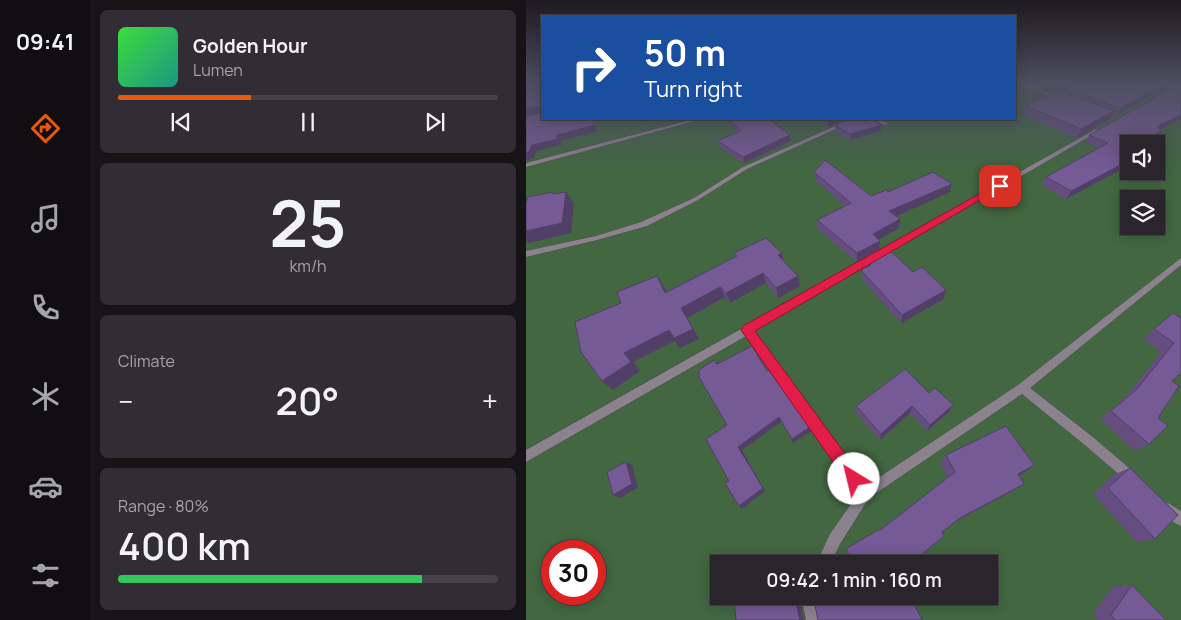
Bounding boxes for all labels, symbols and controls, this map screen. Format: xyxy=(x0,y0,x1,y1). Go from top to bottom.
text: 09:41 xyxy=(16,27,74,57)
text: 50 m xyxy=(644,29,726,77)
text: Golden Hour xyxy=(193,33,307,59)
icon: right xyxy=(561,35,626,100)
text: Lumen xyxy=(193,59,243,81)
text: Turn right xyxy=(644,74,742,104)
icon: previous xyxy=(167,108,195,136)
icon: pause xyxy=(294,108,322,136)
icon: next xyxy=(421,108,449,136)
icon: directions xyxy=(28,111,63,146)
map controls xyxy=(1120,135,1165,235)
button: sound xyxy=(1120,135,1165,180)
pin xyxy=(979,165,1021,207)
icon: arrive xyxy=(986,172,1014,200)
text: 25 xyxy=(270,178,346,267)
button: layers xyxy=(1120,190,1165,235)
icon: music xyxy=(28,201,63,236)
text: km/h xyxy=(289,255,327,277)
icon: phone xyxy=(28,290,63,325)
text: Climate xyxy=(118,350,175,372)
text: 20° xyxy=(276,374,339,426)
icon: climate xyxy=(28,379,63,414)
text: − xyxy=(118,382,133,420)
text: + xyxy=(482,382,498,420)
position arrow xyxy=(827,452,879,504)
icon: car xyxy=(28,469,63,504)
text: Range · 80% xyxy=(118,495,209,517)
text: 400 km xyxy=(118,519,251,571)
speed limit sign: 30 xyxy=(541,540,606,605)
icon: filters xyxy=(28,558,63,593)
text: 09:42 · 1 min · 160 m xyxy=(766,567,942,593)

